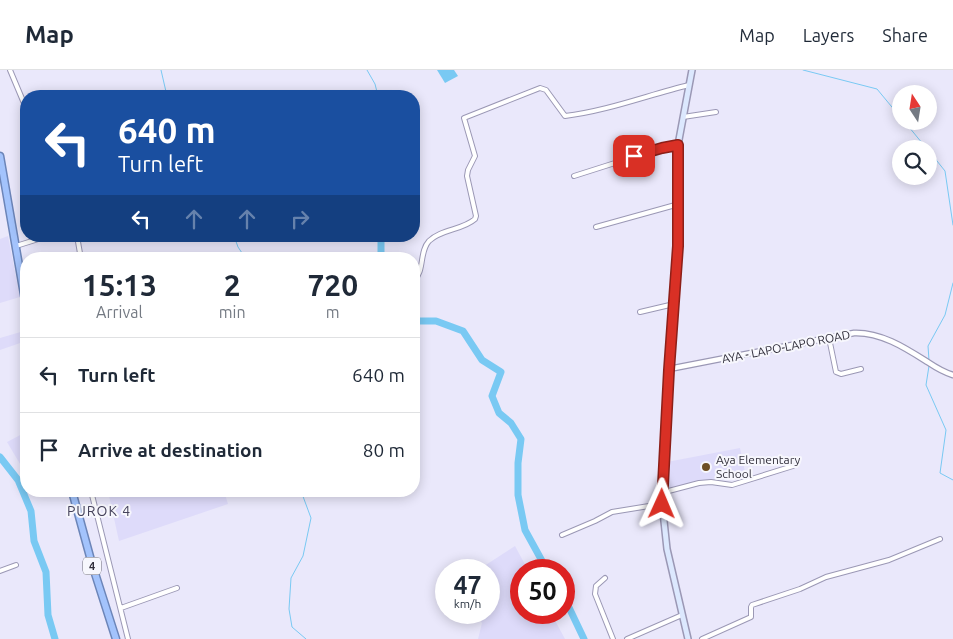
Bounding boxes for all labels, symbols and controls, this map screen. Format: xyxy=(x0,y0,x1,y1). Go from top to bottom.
text: Map xyxy=(25,21,74,48)
text: Map xyxy=(739,25,775,45)
text: Layers xyxy=(803,25,854,45)
text: Share xyxy=(882,25,928,45)
north arrow xyxy=(892,85,938,130)
map controls xyxy=(892,85,937,185)
icon: left xyxy=(35,110,100,175)
text: 640 m xyxy=(118,110,216,150)
pin xyxy=(613,135,655,177)
button: search xyxy=(892,140,937,185)
icon: arrive xyxy=(620,142,648,170)
text: Turn left xyxy=(118,151,203,176)
icon: left xyxy=(127,205,155,233)
icon: ahead xyxy=(180,205,208,233)
icon: ahead xyxy=(233,205,261,233)
icon: right xyxy=(286,205,314,233)
text: 15:13 xyxy=(82,268,157,302)
text: 2 xyxy=(224,268,241,302)
text: 720 xyxy=(307,268,358,302)
text: Arrival xyxy=(96,303,143,321)
text: min xyxy=(219,303,246,321)
text: m xyxy=(326,303,340,321)
street label: AYA - LAPO-LAPO ROAD xyxy=(721,328,851,365)
icon: left xyxy=(35,361,63,389)
text: Turn left xyxy=(78,364,156,386)
text: 640 m xyxy=(352,364,405,386)
icon: arrive xyxy=(35,436,63,464)
text: Arrive at destination xyxy=(78,439,263,461)
text: 80 m xyxy=(363,439,405,461)
place label: Aya Elementary School xyxy=(716,453,800,480)
marker: Aya Elementary School xyxy=(700,461,712,473)
position arrow xyxy=(635,477,687,529)
district label: PUROK 4 xyxy=(67,503,131,519)
road number: 4 xyxy=(83,558,101,574)
speed limit sign: 50 xyxy=(510,559,575,624)
text: 47 xyxy=(453,571,482,599)
text: km/h xyxy=(454,597,481,610)

